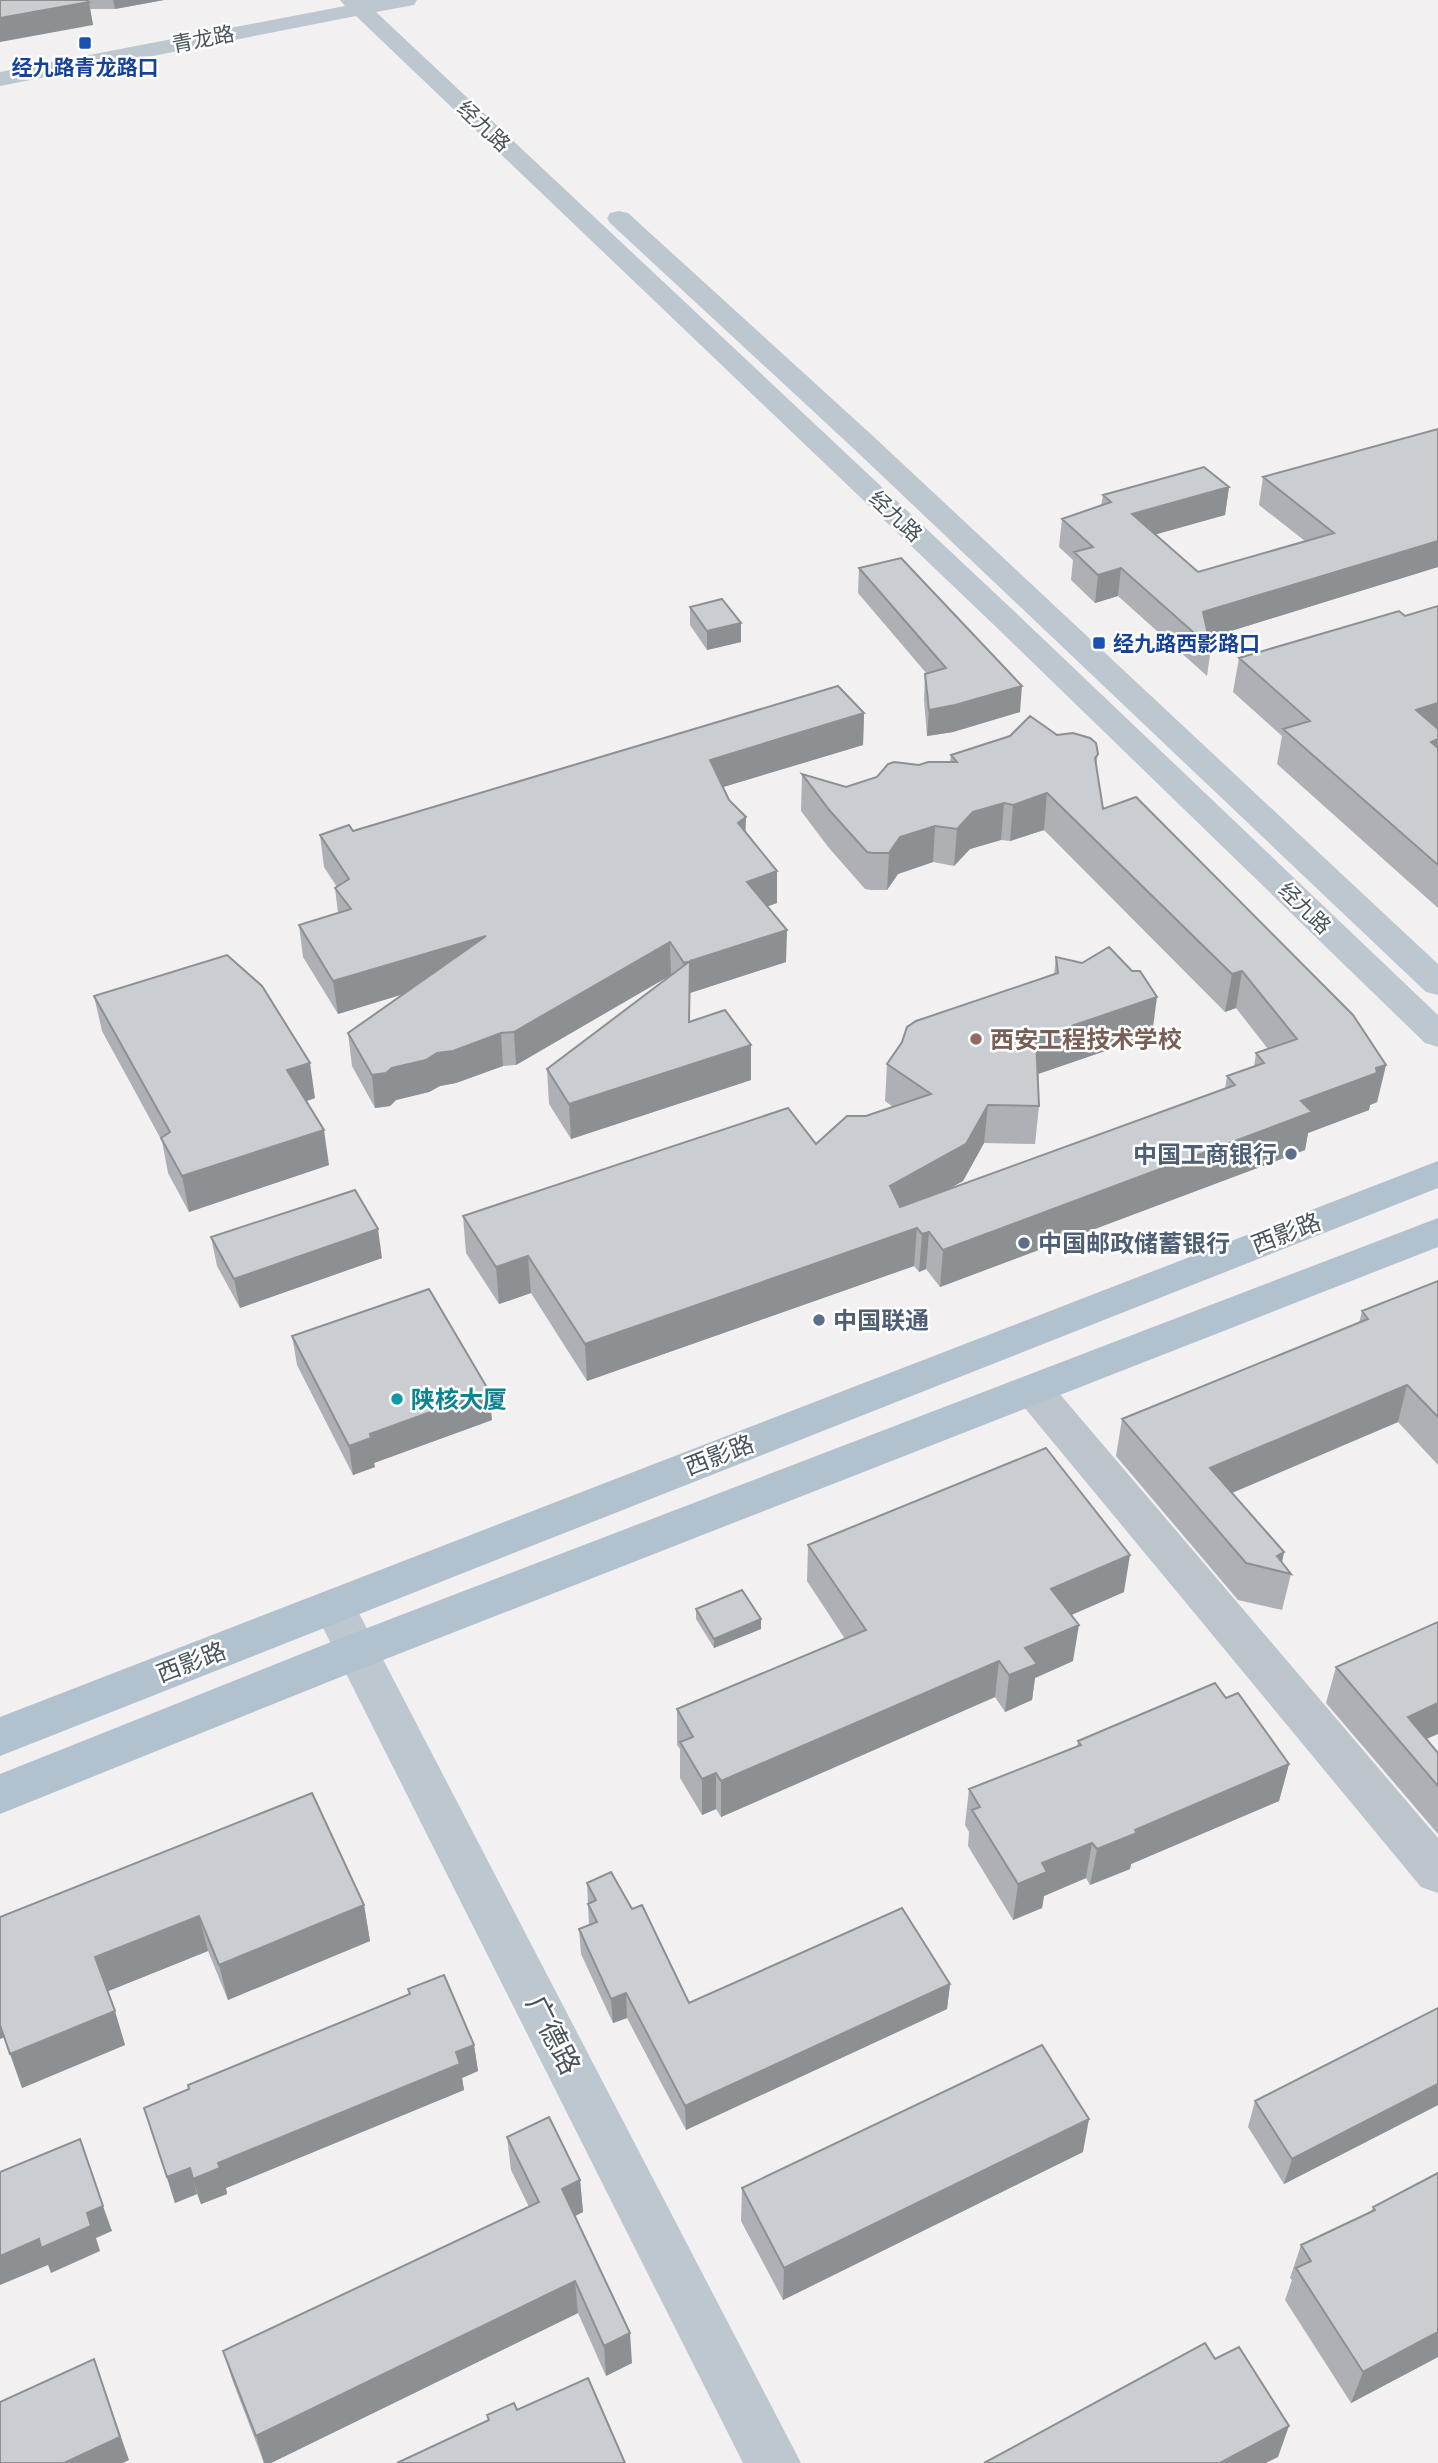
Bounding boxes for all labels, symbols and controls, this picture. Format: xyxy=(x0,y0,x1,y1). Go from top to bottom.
street label: 青龙路 xyxy=(170,22,236,56)
marker: 经九路青龙路口 xyxy=(77,35,93,51)
place label: 经九路青龙路口 xyxy=(12,56,159,79)
street label: 经九路 xyxy=(453,96,515,156)
street label: 经九路 xyxy=(865,486,927,546)
place label: 经九路西影路口 xyxy=(1113,632,1260,655)
marker: 经九路西影路口 xyxy=(1091,635,1107,651)
street label: 经九路 xyxy=(1274,878,1336,938)
place label: 西安工程技术学校 xyxy=(990,1026,1182,1053)
marker: 西安工程技术学校 xyxy=(968,1031,984,1047)
place label: 中国工商银行 xyxy=(1133,1141,1277,1168)
marker: 中国工商银行 xyxy=(1283,1146,1299,1162)
street label: 西影路 xyxy=(1248,1207,1324,1259)
place label: 中国邮政储蓄银行 xyxy=(1038,1230,1230,1257)
marker: 中国邮政储蓄银行 xyxy=(1016,1235,1032,1251)
place label: 中国联通 xyxy=(833,1307,929,1334)
marker: 中国联通 xyxy=(811,1312,827,1328)
place label: 陕核大厦 xyxy=(411,1386,507,1413)
marker: 陕核大厦 xyxy=(389,1391,405,1407)
street label: 西影路 xyxy=(681,1429,757,1481)
street label: 西影路 xyxy=(153,1636,229,1688)
street label: 广德路 xyxy=(520,1991,586,2079)

